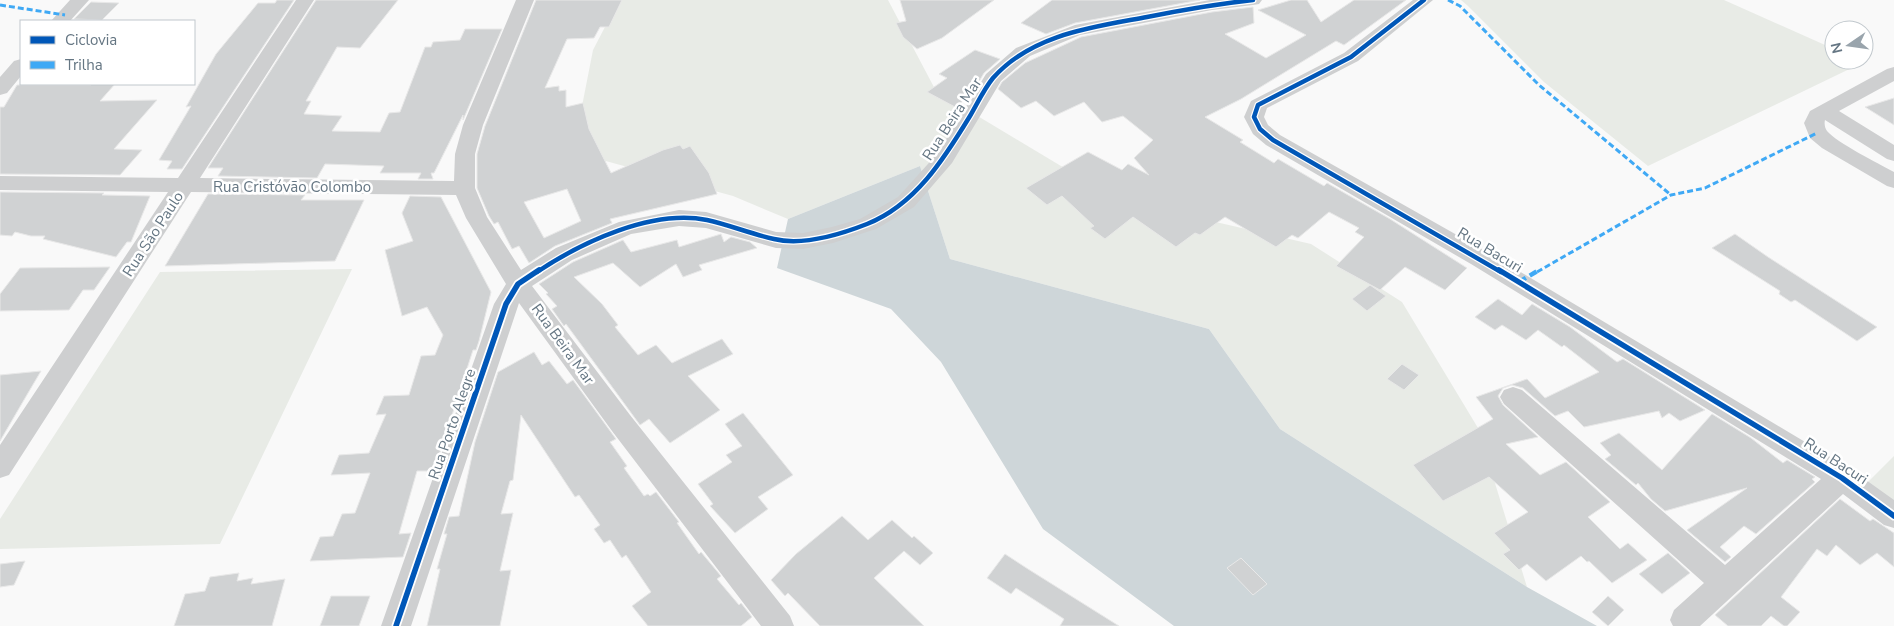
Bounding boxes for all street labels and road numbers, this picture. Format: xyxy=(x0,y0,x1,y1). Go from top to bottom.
street label: Rua Beira Mar xyxy=(918,73,987,164)
street label: Rua Cristóvão Colombo xyxy=(213,177,371,197)
street label: Rua São Paulo xyxy=(118,188,188,280)
street label: Rua Bacuri xyxy=(1454,223,1526,277)
street label: Rua Beira Mar xyxy=(527,300,599,389)
street label: Rua Porto Alegre xyxy=(424,366,480,482)
street label: Rua Bacuri xyxy=(1800,433,1872,489)

